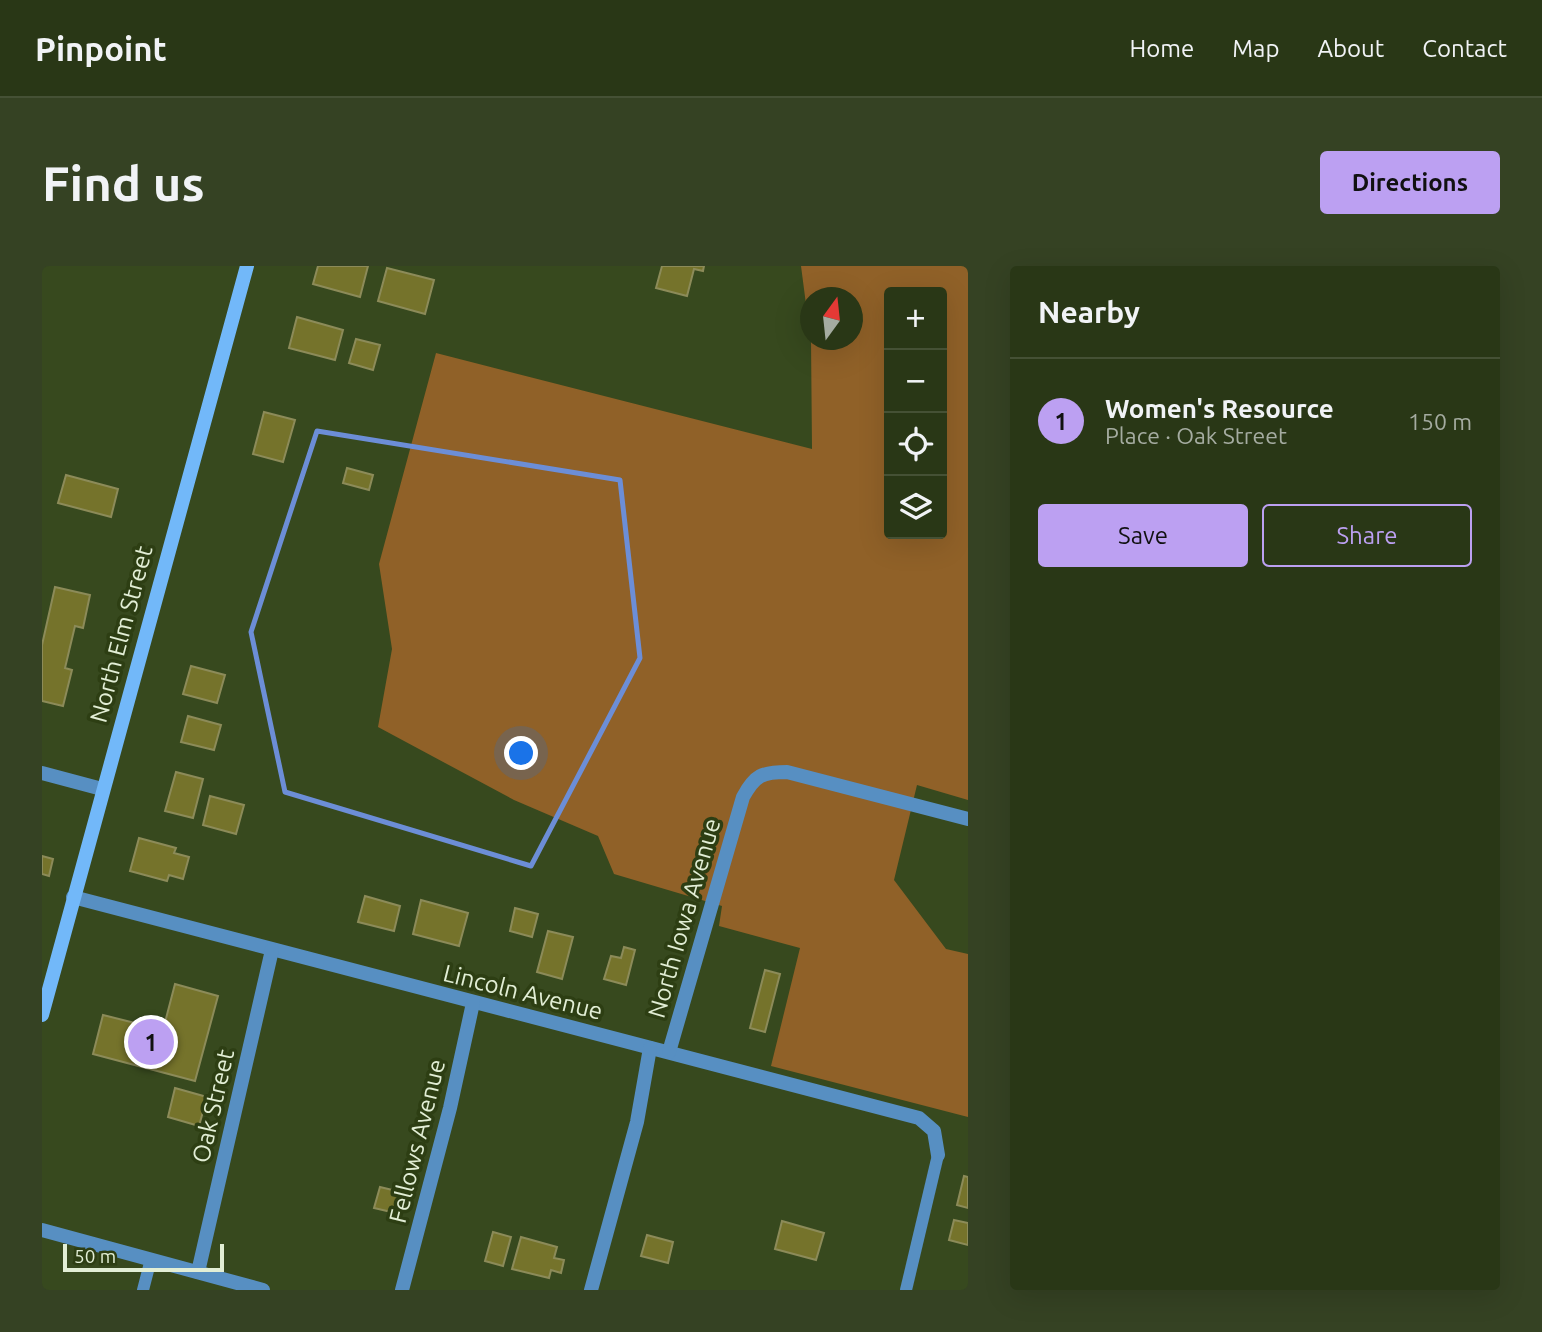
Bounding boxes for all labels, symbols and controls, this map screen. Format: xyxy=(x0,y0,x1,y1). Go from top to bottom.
text: Pinpoint xyxy=(35,30,167,67)
text: Home xyxy=(1129,35,1194,62)
text: Map xyxy=(1232,35,1279,62)
text: About xyxy=(1317,35,1384,62)
text: Contact xyxy=(1422,35,1507,62)
button: Directions xyxy=(1320,151,1500,214)
text: Find us xyxy=(42,155,205,210)
north arrow xyxy=(800,287,863,350)
map controls xyxy=(884,287,947,539)
button: + xyxy=(884,287,947,350)
text: Nearby xyxy=(1038,295,1140,329)
button: − xyxy=(884,350,947,413)
text: Women's Resource xyxy=(1105,394,1334,423)
text: 1 xyxy=(1055,409,1067,434)
text: 150 m xyxy=(1408,409,1472,434)
button: locate xyxy=(884,413,947,476)
text: Place · Oak Street xyxy=(1105,423,1287,448)
button: layers xyxy=(884,476,947,539)
button: Save xyxy=(1038,504,1248,567)
button: Share xyxy=(1262,504,1472,567)
street label: North Elm Street xyxy=(84,542,158,725)
your location xyxy=(504,736,538,770)
street label: North Iowa Avenue xyxy=(643,815,725,1021)
street label: Lincoln Avenue xyxy=(441,959,605,1025)
pin: 1 xyxy=(128,1016,174,1068)
street label: Oak Street xyxy=(187,1046,239,1165)
street label: Fellows Avenue xyxy=(384,1056,450,1226)
scale bar xyxy=(63,1241,224,1273)
text: 50 m xyxy=(74,1245,116,1267)

